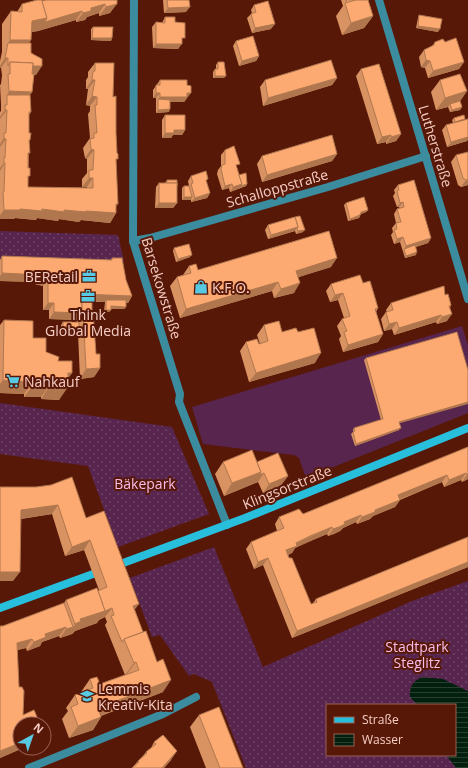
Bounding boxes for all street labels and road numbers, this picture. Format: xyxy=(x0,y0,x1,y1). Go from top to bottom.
street label: Lutherstraße xyxy=(415,103,458,189)
street label: Schalloppstraße xyxy=(224,164,330,212)
street label: Barsekowstraße xyxy=(137,235,187,341)
street label: Klingsorstraße xyxy=(240,460,334,513)

